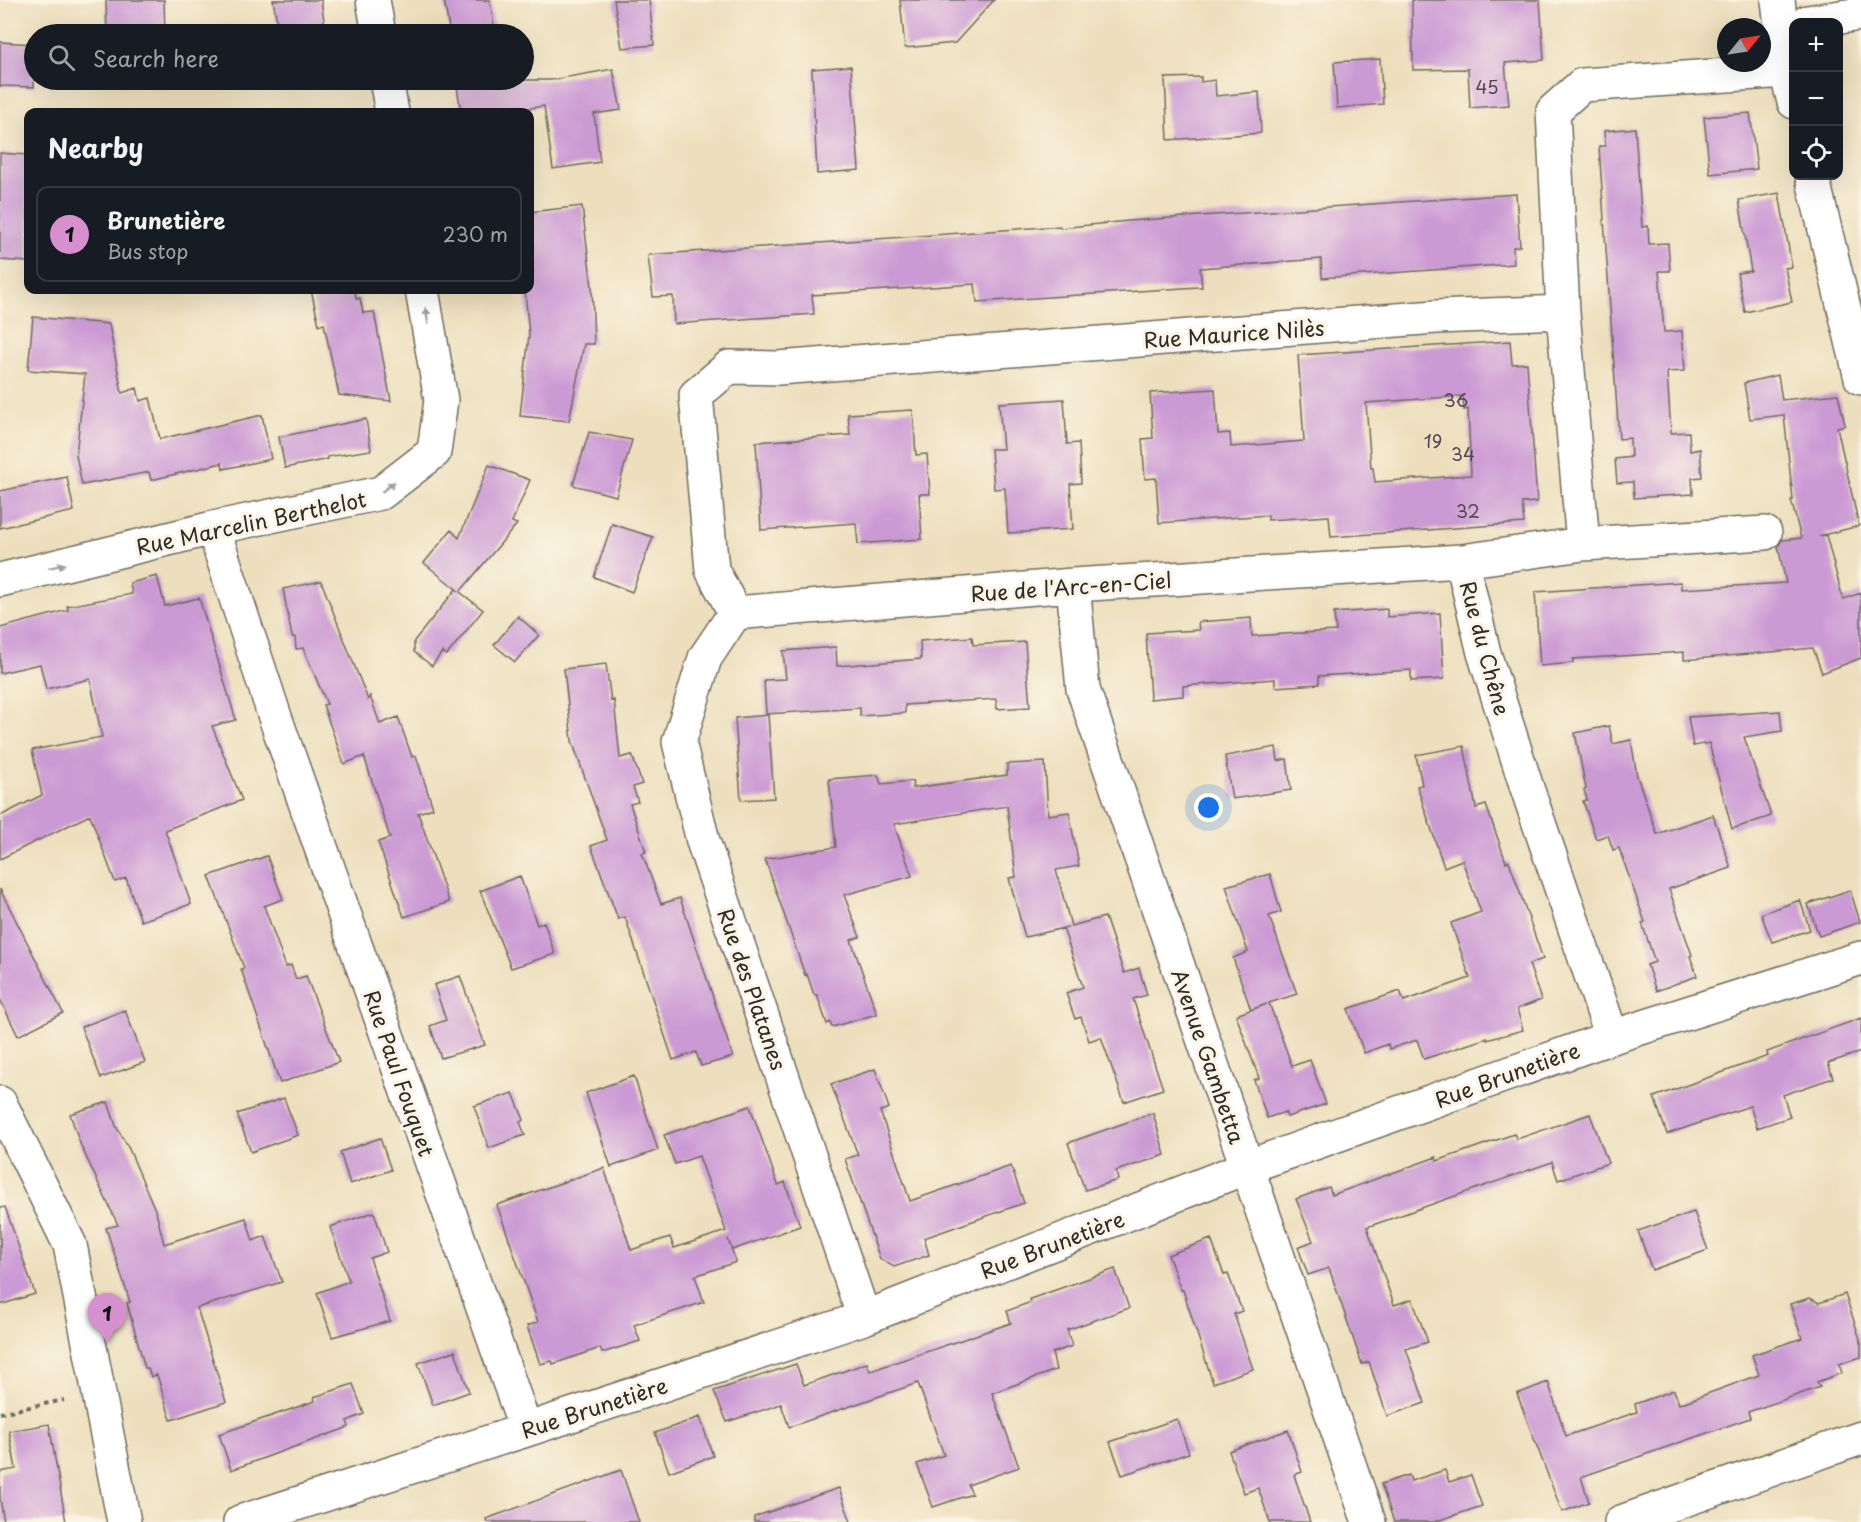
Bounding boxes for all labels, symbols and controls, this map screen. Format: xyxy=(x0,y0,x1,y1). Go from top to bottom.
north arrow xyxy=(1717,18,1771,72)
map controls xyxy=(1789,18,1843,180)
button: + xyxy=(1789,18,1843,72)
search box xyxy=(24,24,534,90)
icon: search xyxy=(45,41,78,74)
text: Search here xyxy=(93,41,219,74)
button: − xyxy=(1789,72,1843,126)
house number: 45 xyxy=(1476,73,1499,100)
button: locate xyxy=(1789,126,1843,180)
text: Nearby xyxy=(48,128,143,167)
text: Brunetière xyxy=(107,203,225,236)
text: 1 xyxy=(65,219,74,249)
text: 230 m xyxy=(443,219,508,249)
text: Bus stop xyxy=(107,236,188,266)
one-way arrow xyxy=(422,307,431,326)
street label: Rue Maurice Nilès xyxy=(1143,311,1325,355)
house number: 36 xyxy=(1444,386,1468,413)
house number: 19 xyxy=(1424,427,1442,454)
house number: 34 xyxy=(1451,440,1475,467)
one-way arrow xyxy=(380,481,396,493)
street label: Rue Marcelin Berthelot xyxy=(133,482,369,562)
house number: 32 xyxy=(1456,497,1480,524)
one-way arrow xyxy=(48,561,66,571)
street label: Rue de l'Arc-en-Ciel xyxy=(970,563,1172,609)
street label: Rue du Chêne xyxy=(1453,577,1519,719)
your location xyxy=(1194,793,1223,822)
street label: Rue des Platanes xyxy=(710,904,796,1074)
street label: Avenue Gambetta xyxy=(1164,964,1254,1148)
street label: Rue Paul Fouquet xyxy=(357,986,443,1160)
street label: Rue Brunetière xyxy=(1430,1033,1584,1115)
street label: Rue Brunetière xyxy=(975,1202,1129,1286)
pin: 1 xyxy=(88,1294,126,1343)
street label: Rue Brunetière xyxy=(517,1368,671,1446)

